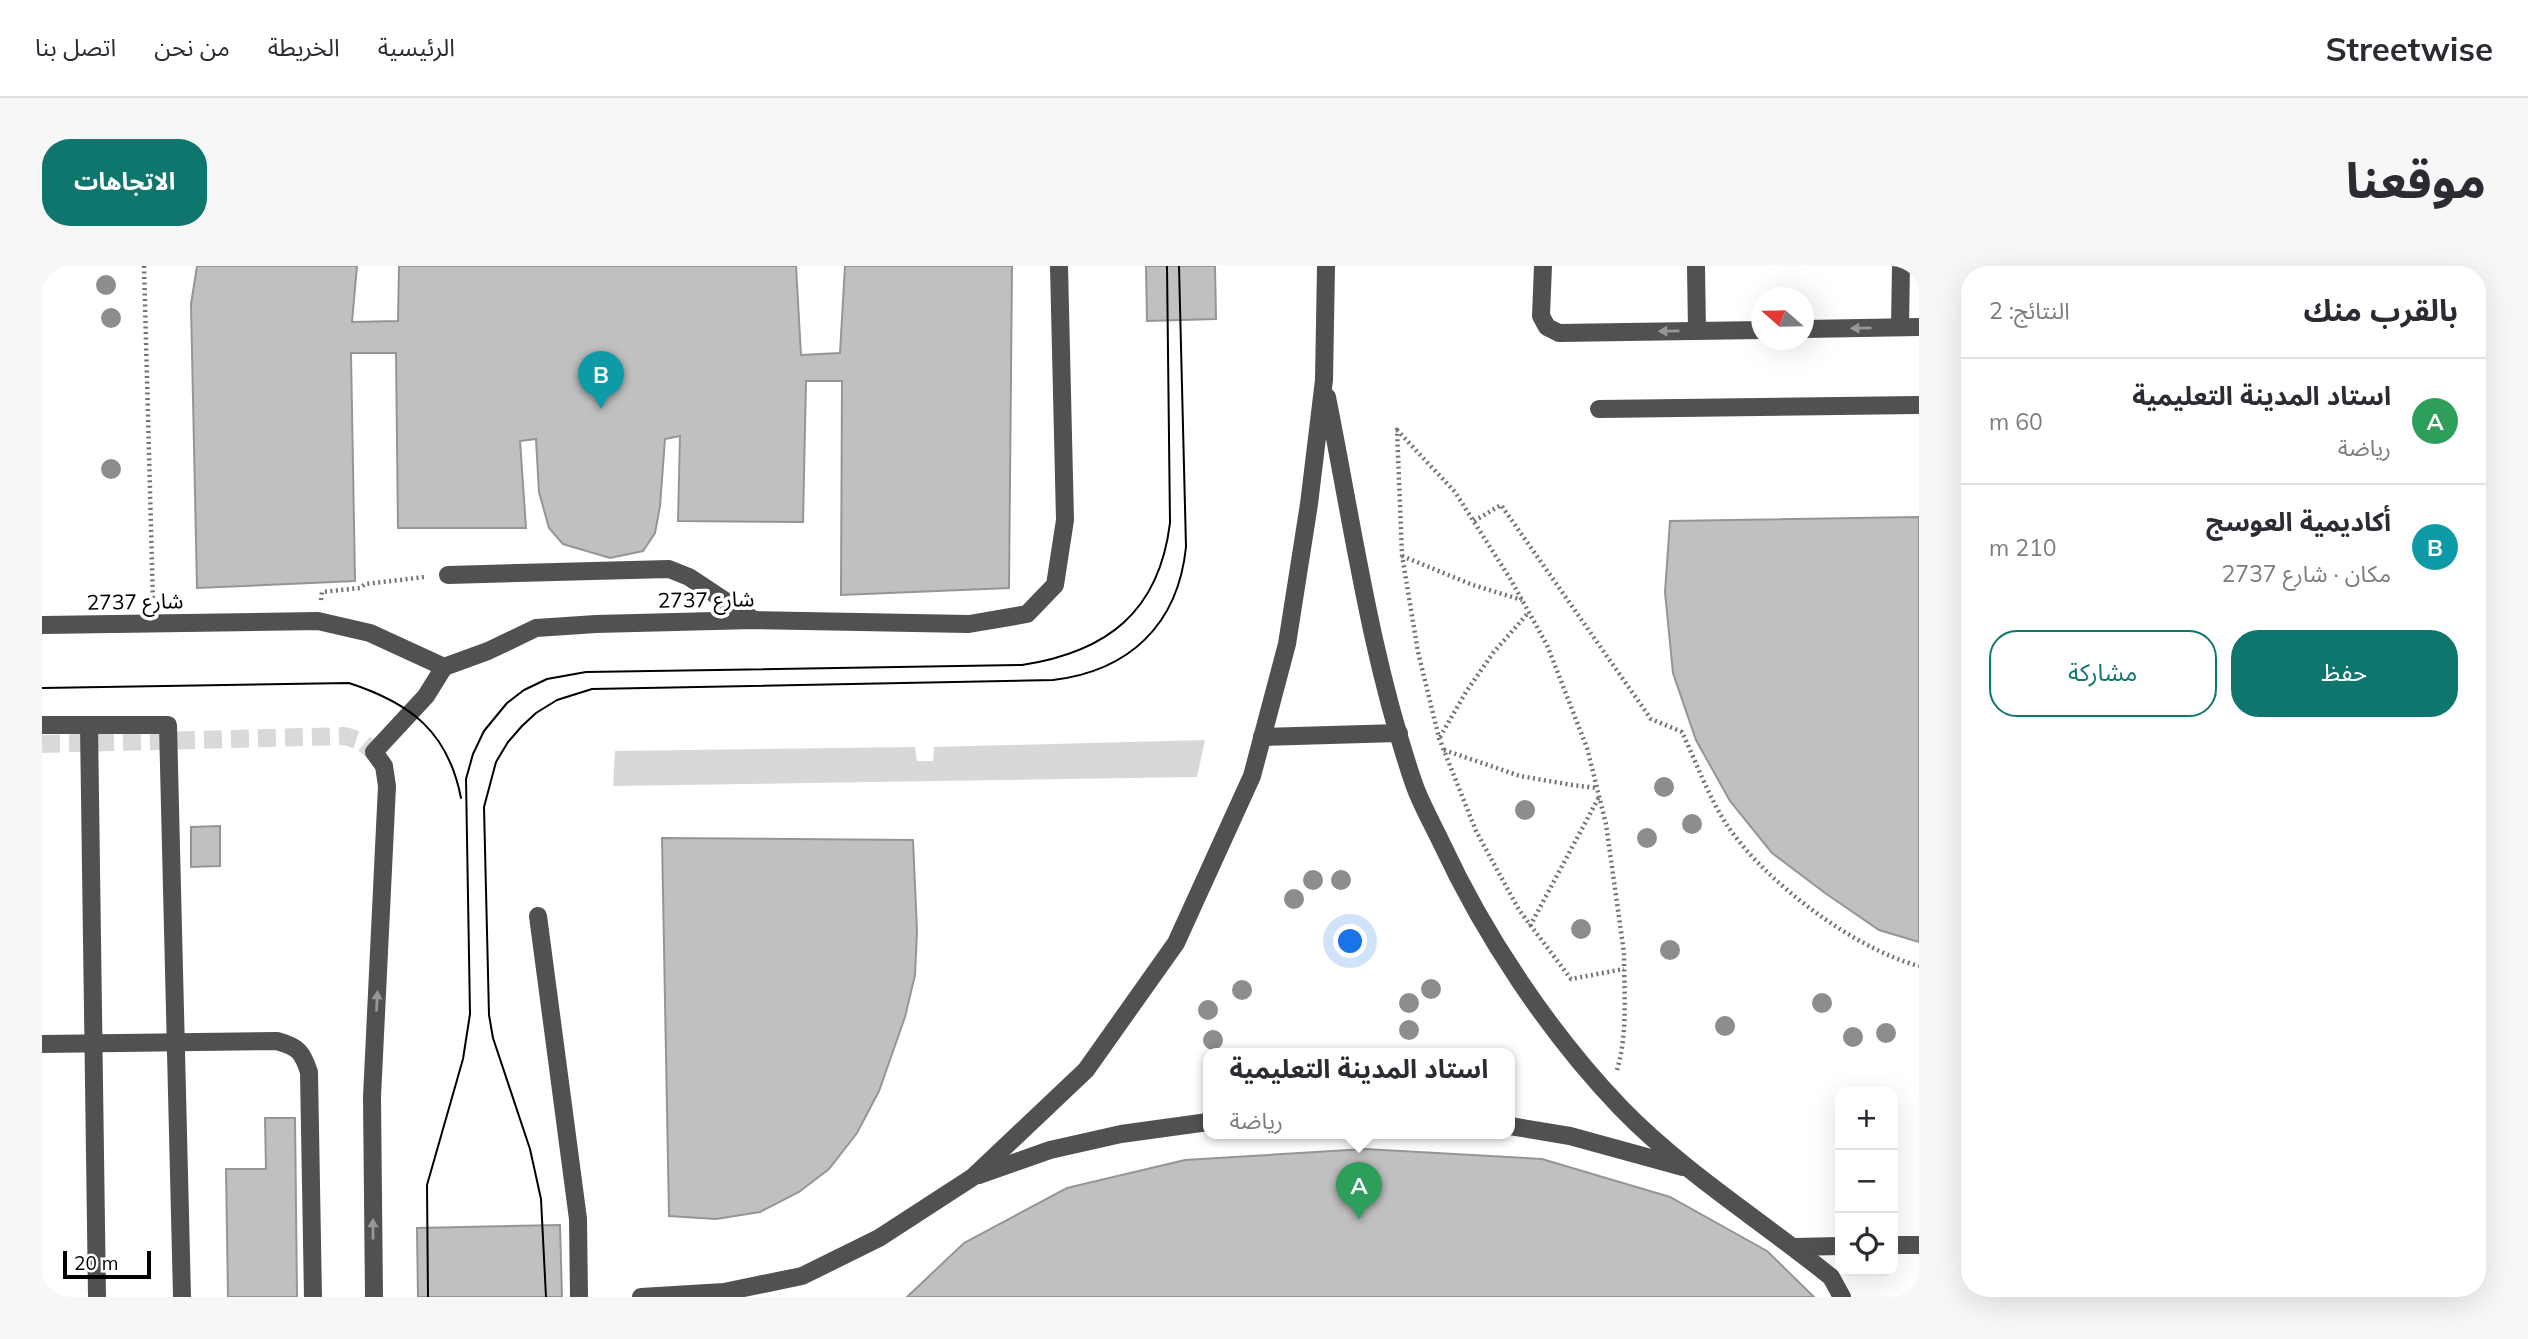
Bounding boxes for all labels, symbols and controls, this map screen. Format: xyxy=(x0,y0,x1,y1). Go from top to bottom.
text: Streetwise xyxy=(2325,28,2493,69)
text: اتصل بنا xyxy=(35,32,116,62)
text: من نحن xyxy=(154,32,230,62)
text: الخريطة xyxy=(268,32,340,62)
text: الرئيسية xyxy=(378,32,455,62)
button: الاتجاهات xyxy=(42,139,207,226)
text: موقعنا xyxy=(2346,149,2486,210)
north arrow xyxy=(1751,287,1814,350)
text: بالقرب منك xyxy=(2304,291,2458,329)
text: النتائج: 2 xyxy=(1989,296,2070,325)
one-way arrow xyxy=(1850,322,1872,334)
one-way arrow xyxy=(1658,326,1680,337)
pin: B xyxy=(578,351,624,409)
text: استاد المدينة التعليمية xyxy=(2132,379,2391,412)
text: 60 m xyxy=(1989,407,2043,436)
text: A xyxy=(2426,407,2444,436)
text: رياضة xyxy=(2338,433,2391,462)
text: أكاديمية العوسج xyxy=(2206,505,2391,538)
text: 210 m xyxy=(1989,533,2057,562)
text: B xyxy=(2427,533,2443,562)
text: مكان · شارع 2737 xyxy=(2221,559,2391,588)
street label: شارع 2737 xyxy=(657,585,755,616)
street label: شارع 2737 xyxy=(86,587,184,618)
button: مشاركة xyxy=(1989,630,2217,717)
button: حفظ xyxy=(2231,630,2458,717)
your location xyxy=(1333,924,1367,958)
one-way arrow xyxy=(372,990,383,1012)
popup xyxy=(1203,1048,1515,1139)
text: استاد المدينة التعليمية xyxy=(1230,1052,1488,1085)
map controls xyxy=(1835,1087,1898,1276)
button: + xyxy=(1835,1087,1898,1150)
text: رياضة xyxy=(1230,1106,1283,1135)
button: − xyxy=(1835,1150,1898,1213)
pin: A xyxy=(1336,1162,1382,1220)
button: locate xyxy=(1835,1213,1898,1276)
one-way arrow xyxy=(367,1218,379,1240)
scale bar xyxy=(63,1248,150,1280)
text: 20 m xyxy=(74,1251,118,1275)

